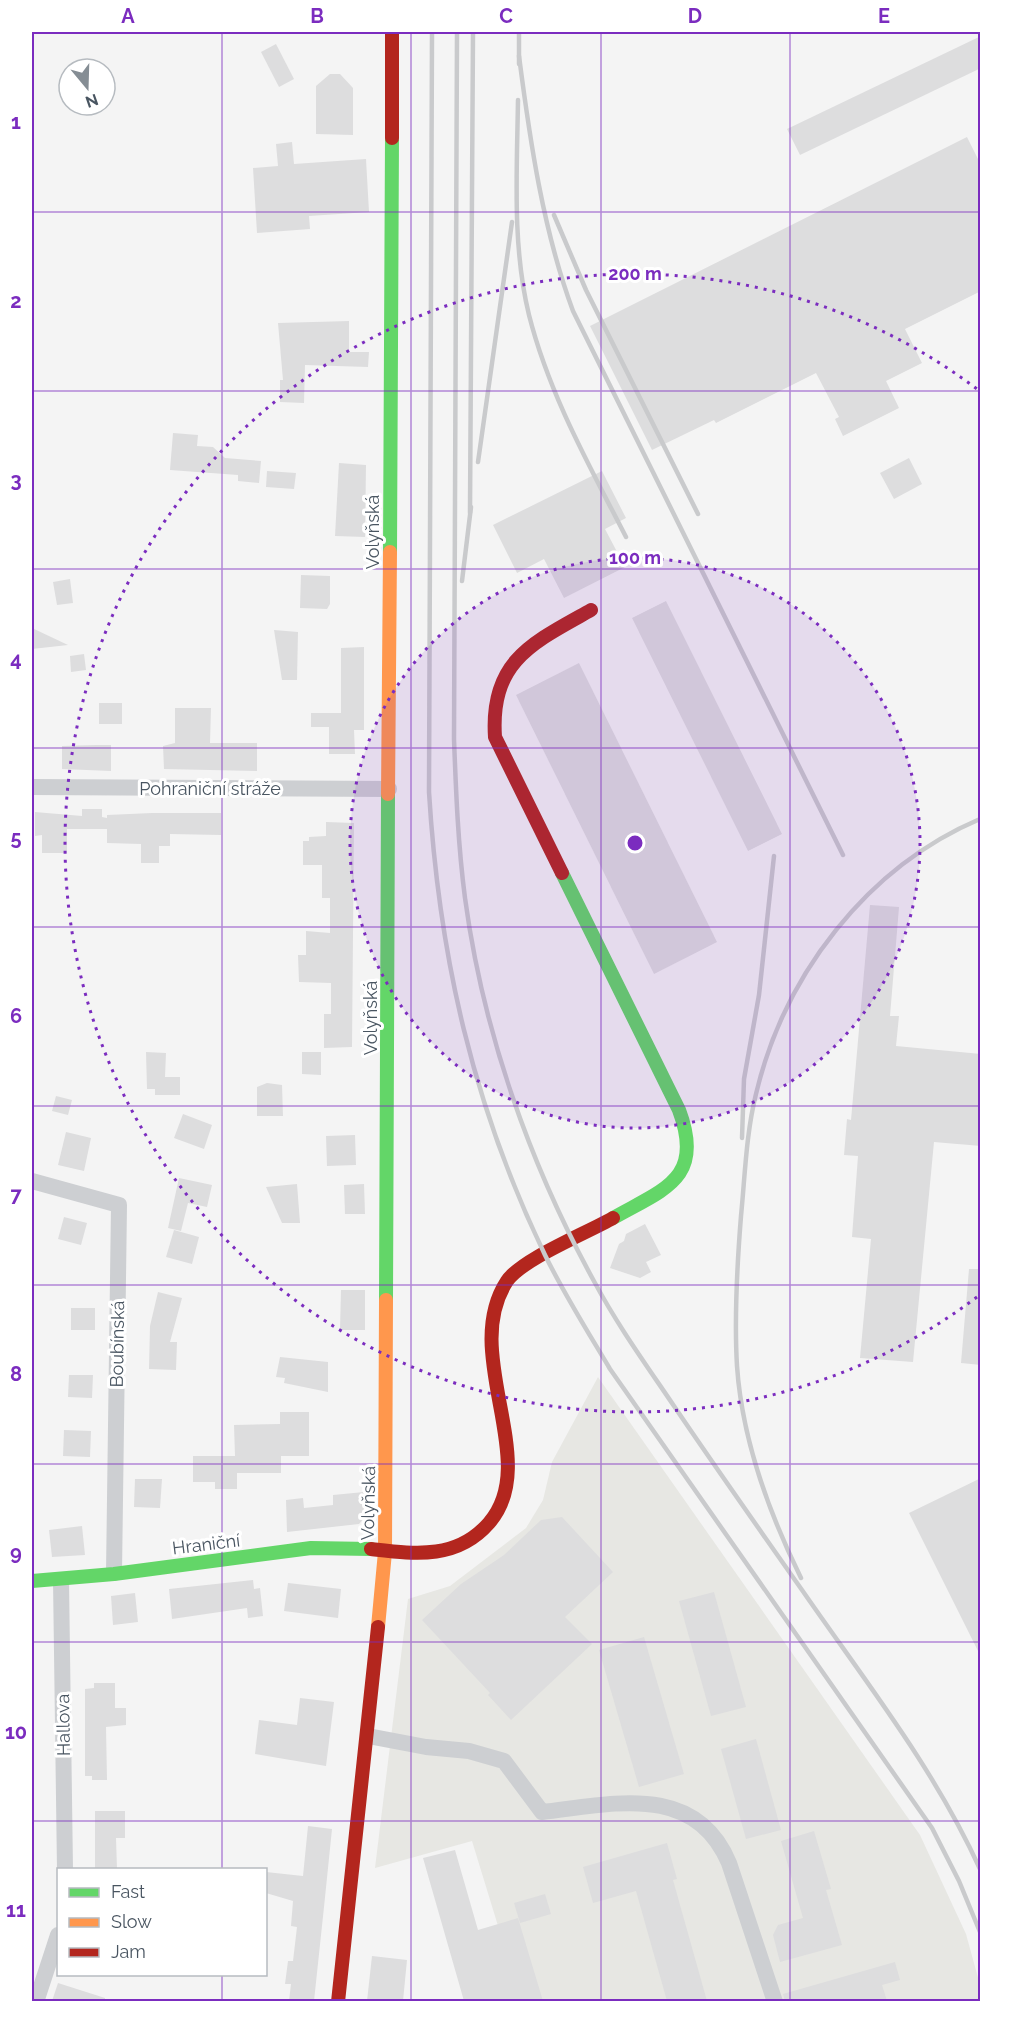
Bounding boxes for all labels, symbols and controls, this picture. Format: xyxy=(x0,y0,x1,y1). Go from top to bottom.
text: A xyxy=(121,4,135,28)
text: B xyxy=(310,4,324,28)
text: C xyxy=(499,4,513,28)
text: D xyxy=(688,4,702,28)
text: E xyxy=(878,4,890,28)
north arrow xyxy=(57,57,117,117)
text: N xyxy=(83,90,101,112)
text: 1 xyxy=(11,110,21,134)
text: 200 m xyxy=(608,263,662,284)
text: 2 xyxy=(10,289,22,313)
text: 3 xyxy=(10,468,22,492)
street label: Volyňská xyxy=(362,495,383,569)
text: 100 m xyxy=(609,547,661,568)
text: 4 xyxy=(10,647,22,671)
street label: Pohraniční stráže xyxy=(139,778,281,799)
text: 5 xyxy=(10,826,22,850)
centre of rings xyxy=(625,833,645,853)
street label: Volyňská xyxy=(360,981,381,1055)
text: 6 xyxy=(10,1004,22,1028)
text: 7 xyxy=(10,1183,22,1207)
street label: Boubínská xyxy=(106,1300,128,1388)
text: 8 xyxy=(10,1362,22,1386)
street label: Volyňská xyxy=(357,1466,379,1540)
street label: Hraniční xyxy=(171,1529,241,1559)
text: 9 xyxy=(10,1541,22,1565)
street label: Hallova xyxy=(52,1694,74,1756)
text: 10 xyxy=(5,1720,27,1744)
legend xyxy=(57,1868,267,1976)
text: Fast xyxy=(111,1881,145,1902)
text: 11 xyxy=(6,1898,26,1922)
text: Slow xyxy=(111,1911,152,1932)
text: Jam xyxy=(111,1941,146,1962)

